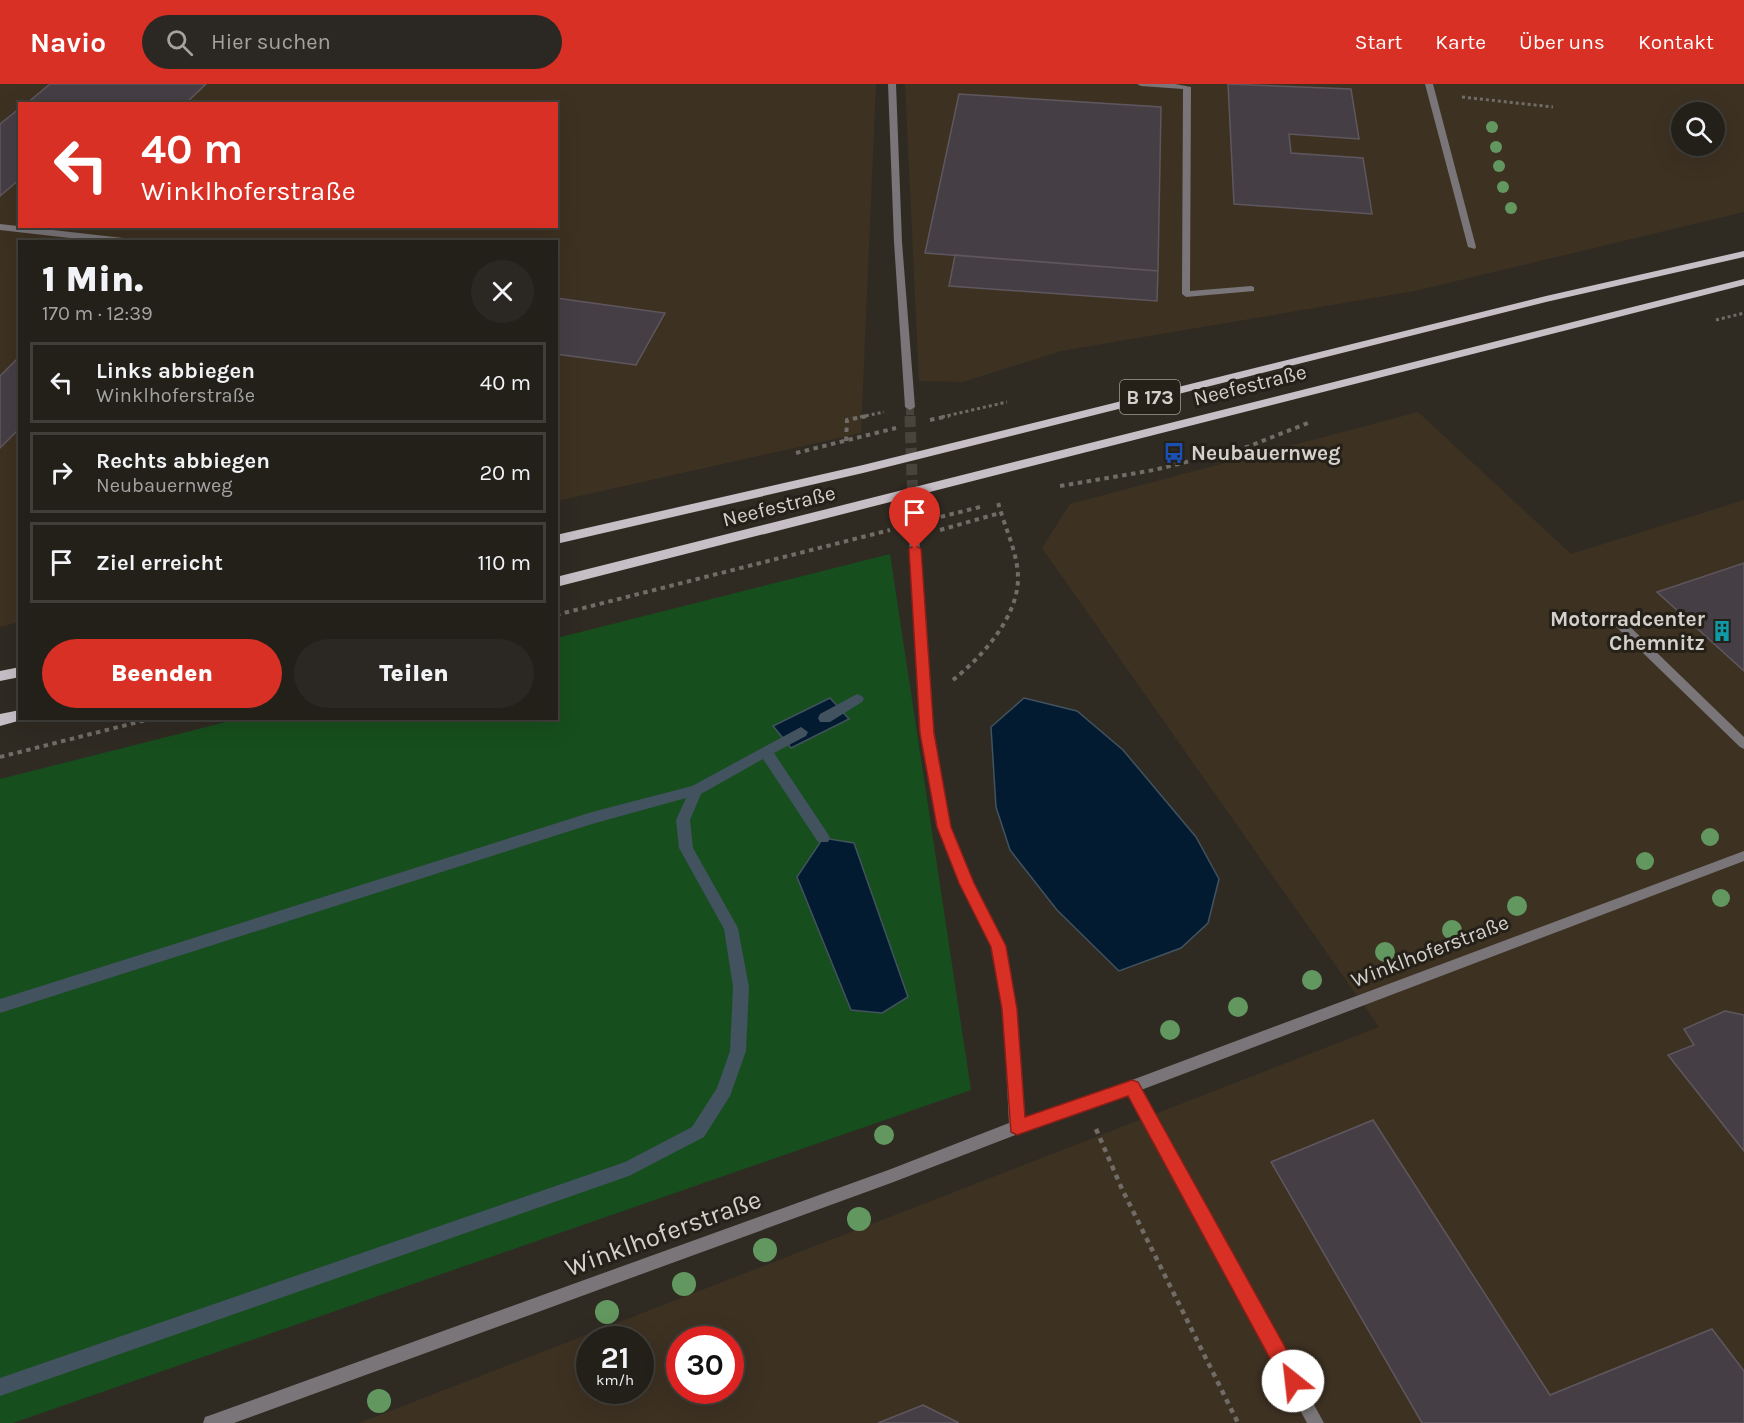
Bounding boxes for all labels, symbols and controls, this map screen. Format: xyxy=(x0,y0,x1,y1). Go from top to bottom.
search box xyxy=(142,15,562,69)
text: Navio xyxy=(30,26,106,59)
icon: search xyxy=(163,26,196,59)
text: Hier suchen xyxy=(211,29,331,55)
text: Start xyxy=(1355,30,1402,54)
text: Karte xyxy=(1435,30,1486,54)
text: Über uns xyxy=(1519,30,1605,54)
text: Kontakt xyxy=(1638,30,1714,54)
map controls xyxy=(1671,102,1725,156)
button: search xyxy=(1671,102,1725,156)
text: 40 m xyxy=(141,124,243,174)
icon: left xyxy=(42,126,120,204)
text: Winklhoferstraße xyxy=(141,175,356,207)
text: 1 Min. xyxy=(42,258,143,300)
button: close xyxy=(471,260,534,323)
text: 170 m · 12:39 xyxy=(42,302,153,325)
text: Links abbiegen xyxy=(96,358,255,384)
street label: Neefestraße xyxy=(1191,359,1309,411)
icon: left xyxy=(45,366,78,399)
text: 40 m xyxy=(480,370,531,396)
road number: B 173 xyxy=(1120,380,1180,414)
text: Winklhoferstraße xyxy=(96,384,255,407)
bus stop icon: Neubauernweg xyxy=(1162,441,1186,465)
place label: Neubauernweg xyxy=(1191,441,1340,465)
text: Rechts abbiegen xyxy=(96,448,270,474)
icon: right xyxy=(45,456,78,489)
text: 20 m xyxy=(479,460,531,486)
text: Neubauernweg xyxy=(96,474,233,497)
street label: Neefestraße xyxy=(720,480,838,532)
pin xyxy=(889,487,940,549)
icon: arrive xyxy=(898,496,931,529)
icon: arrive xyxy=(45,546,78,579)
text: Ziel erreicht xyxy=(96,550,223,576)
text: 110 m xyxy=(478,550,531,576)
place label: Motorradcenter Chemnitz xyxy=(1550,607,1706,655)
building icon: Motorradcenter Chemnitz xyxy=(1710,619,1734,643)
button: Beenden xyxy=(42,639,282,708)
button: Teilen xyxy=(294,639,534,708)
street label: Winklhoferstraße xyxy=(1348,910,1512,992)
street label: Winklhoferstraße xyxy=(561,1184,766,1283)
speed limit sign: 30 xyxy=(666,1326,744,1404)
text: 21 xyxy=(601,1340,629,1376)
position arrow xyxy=(1261,1349,1325,1413)
text: km/h xyxy=(596,1371,634,1389)

